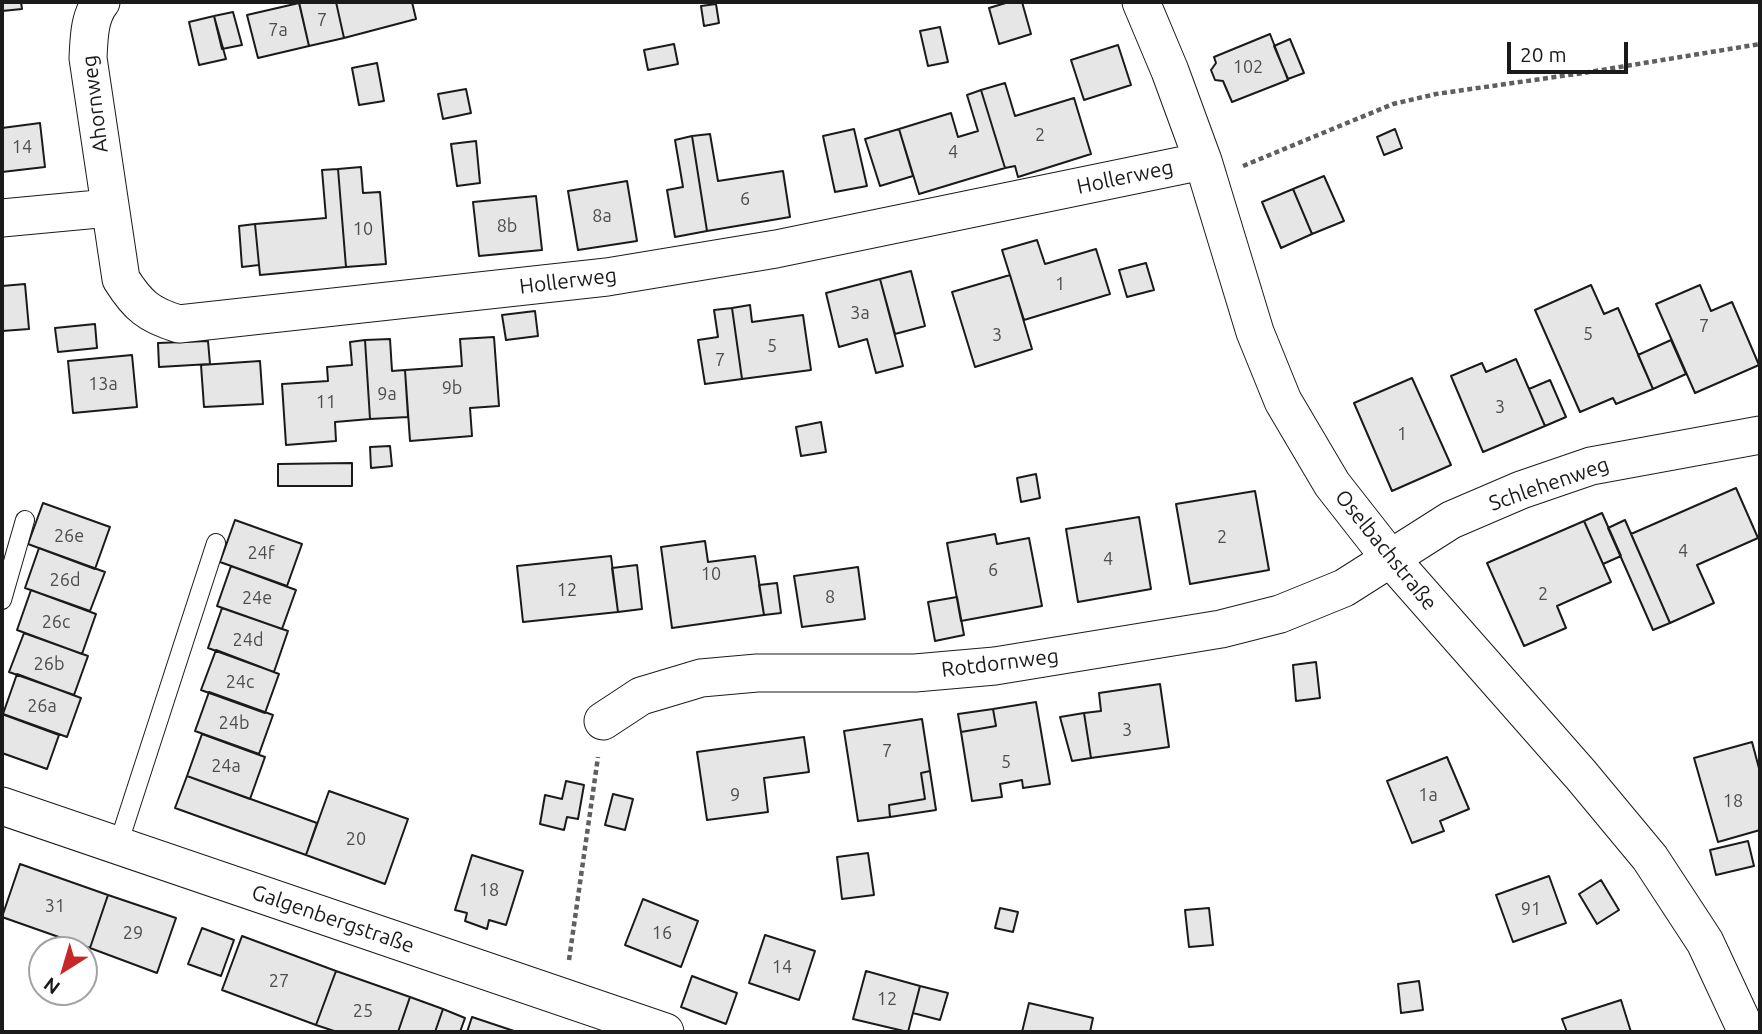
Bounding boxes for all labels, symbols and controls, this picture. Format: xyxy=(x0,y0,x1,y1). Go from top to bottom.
house number: 7 xyxy=(317,9,327,31)
house number: 7a xyxy=(268,19,288,41)
scale bar xyxy=(1510,28,1631,72)
text: 20 m xyxy=(1520,42,1567,66)
street label: Ahornweg xyxy=(77,54,113,154)
house number: 102 xyxy=(1233,56,1263,78)
house number: 2 xyxy=(1035,124,1045,146)
house number: 14 xyxy=(12,136,32,158)
house number: 4 xyxy=(948,141,958,163)
street label: Hollerweg xyxy=(1075,155,1175,199)
house number: 6 xyxy=(740,188,750,210)
house number: 8a xyxy=(592,205,612,227)
house number: 8b xyxy=(497,215,517,237)
house number: 10 xyxy=(353,218,373,240)
street label: Hollerweg xyxy=(518,263,618,299)
house number: 1 xyxy=(1055,273,1065,295)
house number: 3a xyxy=(850,302,870,324)
house number: 7 xyxy=(1699,315,1709,337)
house number: 5 xyxy=(1583,323,1593,345)
house number: 3 xyxy=(992,324,1002,346)
house number: 5 xyxy=(767,335,777,357)
house number: 7 xyxy=(715,349,725,371)
house number: 13a xyxy=(88,373,118,395)
house number: 9b xyxy=(442,377,462,399)
house number: 9a xyxy=(377,383,397,405)
house number: 11 xyxy=(316,391,336,413)
house number: 3 xyxy=(1495,396,1505,418)
house number: 1 xyxy=(1397,423,1407,445)
street label: Schlehenweg xyxy=(1486,452,1612,516)
street label: Oselbachstraße xyxy=(1330,485,1442,615)
house number: 26e xyxy=(54,525,84,547)
house number: 2 xyxy=(1217,526,1227,548)
house number: 4 xyxy=(1678,540,1688,562)
house number: 24f xyxy=(247,542,275,564)
house number: 4 xyxy=(1103,548,1113,570)
house number: 6 xyxy=(988,559,998,581)
house number: 10 xyxy=(701,563,721,585)
house number: 26d xyxy=(50,569,80,591)
house number: 12 xyxy=(557,579,577,601)
house number: 2 xyxy=(1538,583,1548,605)
house number: 8 xyxy=(825,586,835,608)
house number: 24e xyxy=(242,587,272,609)
house number: 26c xyxy=(42,611,70,633)
house number: 24d xyxy=(233,629,263,651)
street label: Rotdornweg xyxy=(940,643,1060,683)
house number: 26b xyxy=(34,653,64,675)
house number: 24c xyxy=(226,671,254,693)
house number: 26a xyxy=(27,695,57,717)
house number: 24b xyxy=(219,712,249,734)
house number: 3 xyxy=(1122,719,1132,741)
house number: 7 xyxy=(882,740,892,762)
house number: 5 xyxy=(1001,751,1011,773)
house number: 24a xyxy=(211,755,241,777)
house number: 9 xyxy=(730,784,740,806)
house number: 1a xyxy=(1418,784,1438,806)
house number: 18 xyxy=(1723,790,1743,812)
house number: 20 xyxy=(346,828,366,850)
street label: Galgenbergstraße xyxy=(248,879,418,959)
house number: 18 xyxy=(479,879,499,901)
house number: 31 xyxy=(45,895,65,917)
house number: 91 xyxy=(1521,898,1541,920)
house number: 29 xyxy=(123,922,143,944)
house number: 16 xyxy=(652,922,672,944)
north arrow xyxy=(28,936,98,1006)
house number: 14 xyxy=(772,956,792,978)
house number: 27 xyxy=(269,970,289,992)
text: N xyxy=(39,973,64,999)
house number: 12 xyxy=(877,988,897,1010)
house number: 25 xyxy=(353,1000,373,1022)

